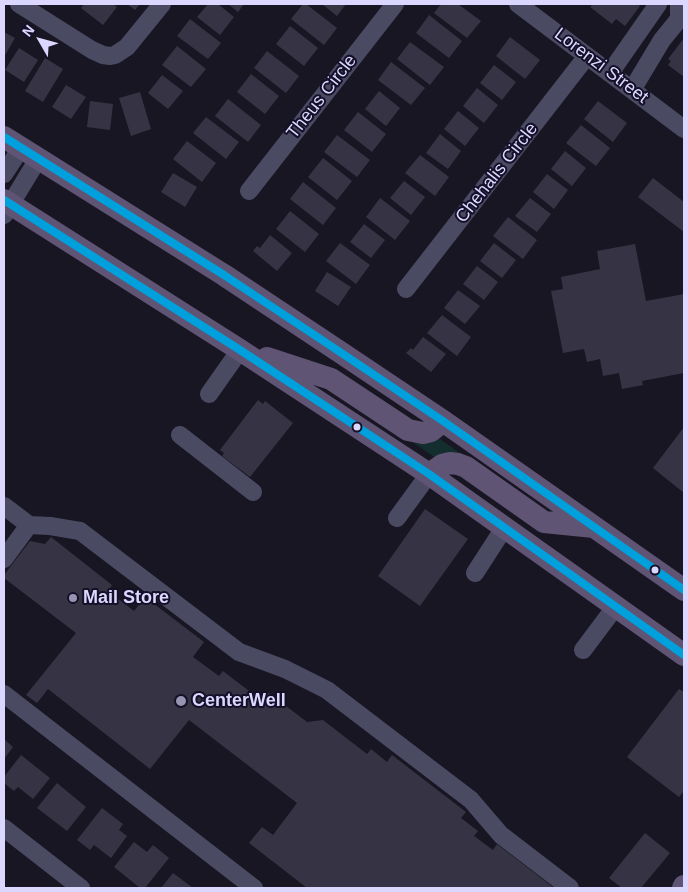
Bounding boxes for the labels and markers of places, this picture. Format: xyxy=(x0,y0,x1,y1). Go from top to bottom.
unlabelled marker xyxy=(352,422,362,432)
unlabelled marker xyxy=(650,565,660,575)
place label: Mail Store xyxy=(83,587,169,609)
marker: Mail Store xyxy=(67,592,79,604)
place label: CenterWell xyxy=(192,690,286,712)
marker: CenterWell xyxy=(174,694,188,708)

